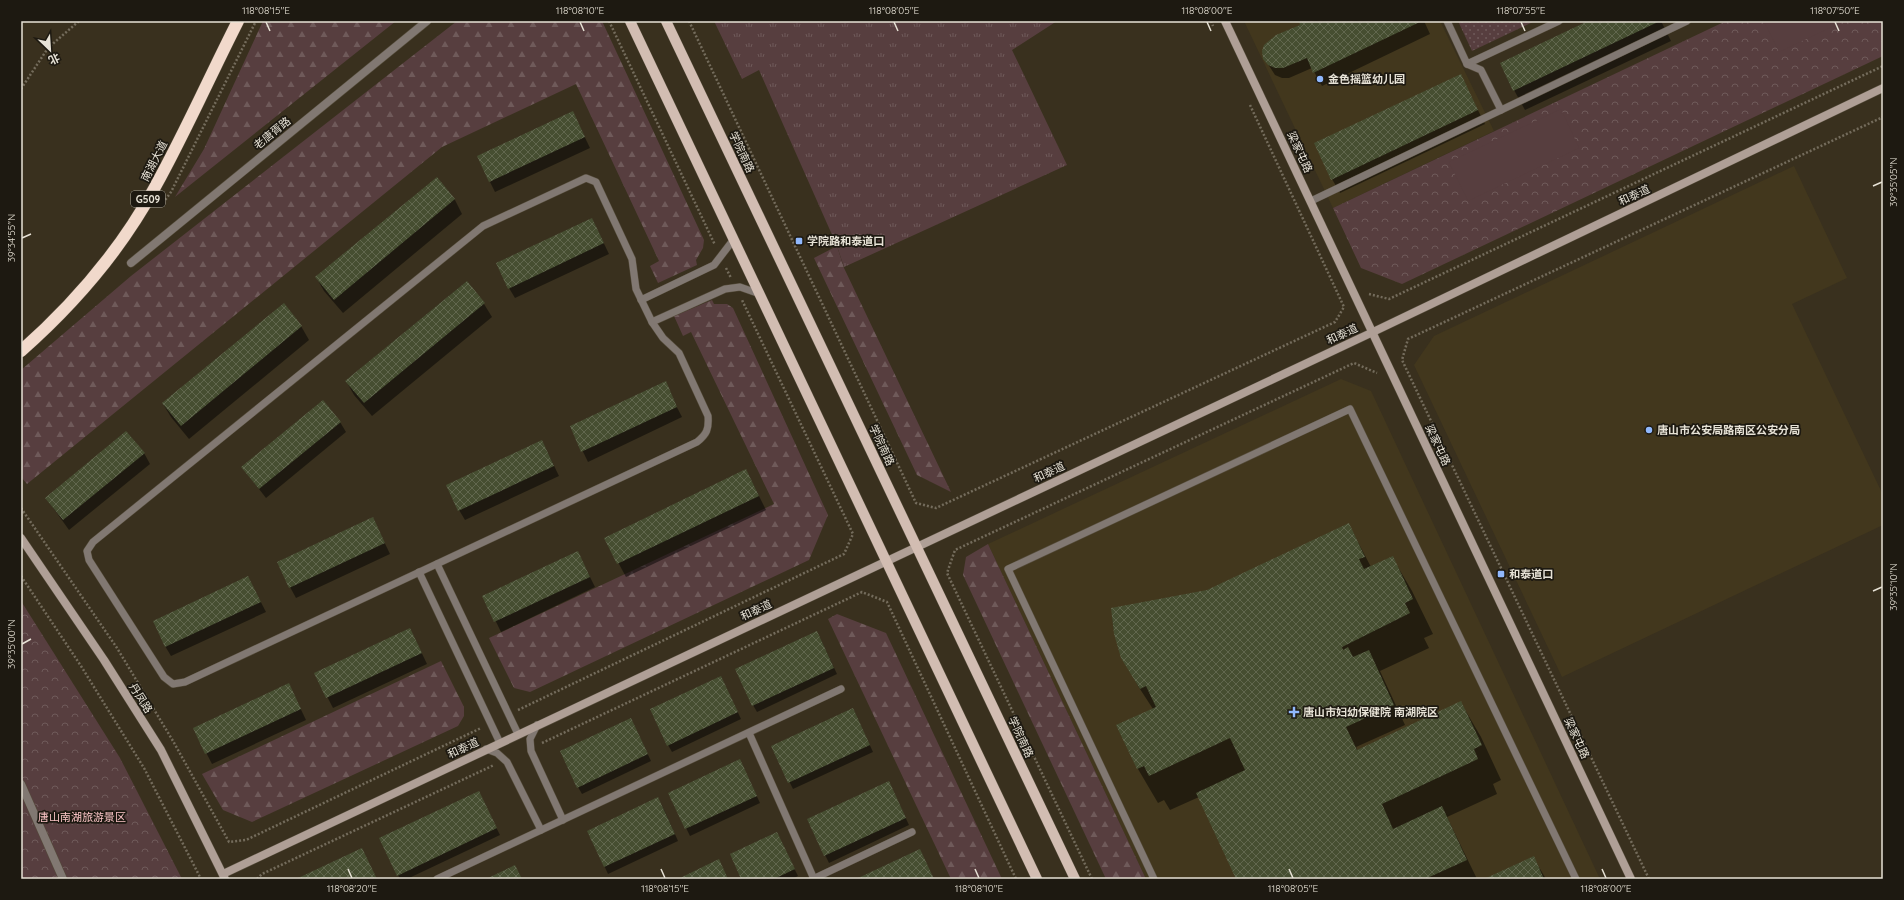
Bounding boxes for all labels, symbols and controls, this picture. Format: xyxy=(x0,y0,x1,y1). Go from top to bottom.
text: 118°08'15"E xyxy=(242,4,290,17)
text: 118°08'10"E xyxy=(556,4,605,17)
text: 118°08'05"E xyxy=(869,4,919,17)
text: 118°08'00"E xyxy=(1182,4,1233,17)
text: 118°07'55"E xyxy=(1497,4,1546,17)
text: 118°07'50"E xyxy=(1810,4,1860,17)
north arrow xyxy=(30,30,70,70)
text: 北 xyxy=(46,50,62,68)
place label: 金色摇篮幼儿园 xyxy=(1328,72,1405,86)
marker: 金色摇篮幼儿园 xyxy=(1315,74,1325,84)
street label: 老唐胥路 xyxy=(250,114,294,152)
street label: 学院南路 xyxy=(726,129,758,175)
street label: 梁家屯路 xyxy=(1284,129,1316,175)
street label: 南湖大道 xyxy=(138,138,170,184)
text: 39°35'05"N xyxy=(1887,157,1900,207)
street label: 和泰道 xyxy=(1616,182,1652,208)
road number: G509 xyxy=(131,191,165,207)
text: 39°34'55"N xyxy=(5,214,18,262)
place label: 学院路和泰道口 xyxy=(807,234,884,248)
marker: 学院路和泰道口 xyxy=(794,236,804,246)
street label: 和泰道 xyxy=(1324,321,1360,347)
street label: 学院南路 xyxy=(866,422,898,468)
street label: 梁家屯路 xyxy=(1422,422,1454,468)
place label: 唐山市公安局路南区公安分局 xyxy=(1657,423,1800,437)
marker: 唐山市公安局路南区公安分局 xyxy=(1644,425,1654,435)
street label: 和泰道 xyxy=(1031,459,1067,485)
text: 39°35'10"N xyxy=(1887,563,1900,611)
place label: 和泰道口 xyxy=(1509,567,1553,581)
marker: 和泰道口 xyxy=(1496,569,1506,579)
street label: 和泰道 xyxy=(738,597,774,623)
text: 39°35'00"N xyxy=(5,619,18,669)
street label: 丹凤路 xyxy=(126,680,156,716)
place label: 唐山市妇幼保健院 南湖院区 xyxy=(1303,705,1438,719)
marker: 唐山市妇幼保健院 南湖院区 xyxy=(1288,706,1300,718)
street label: 学院南路 xyxy=(1005,714,1037,760)
street label: 梁家屯路 xyxy=(1561,715,1593,761)
street label: 和泰道 xyxy=(445,735,481,761)
park label: 唐山南湖旅游景区 xyxy=(38,810,126,824)
text: 118°08'20"E xyxy=(327,882,378,895)
text: 118°08'15"E xyxy=(641,882,689,895)
text: 118°08'10"E xyxy=(955,882,1004,895)
text: 118°08'05"E xyxy=(1268,882,1318,895)
text: 118°08'00"E xyxy=(1581,882,1632,895)

